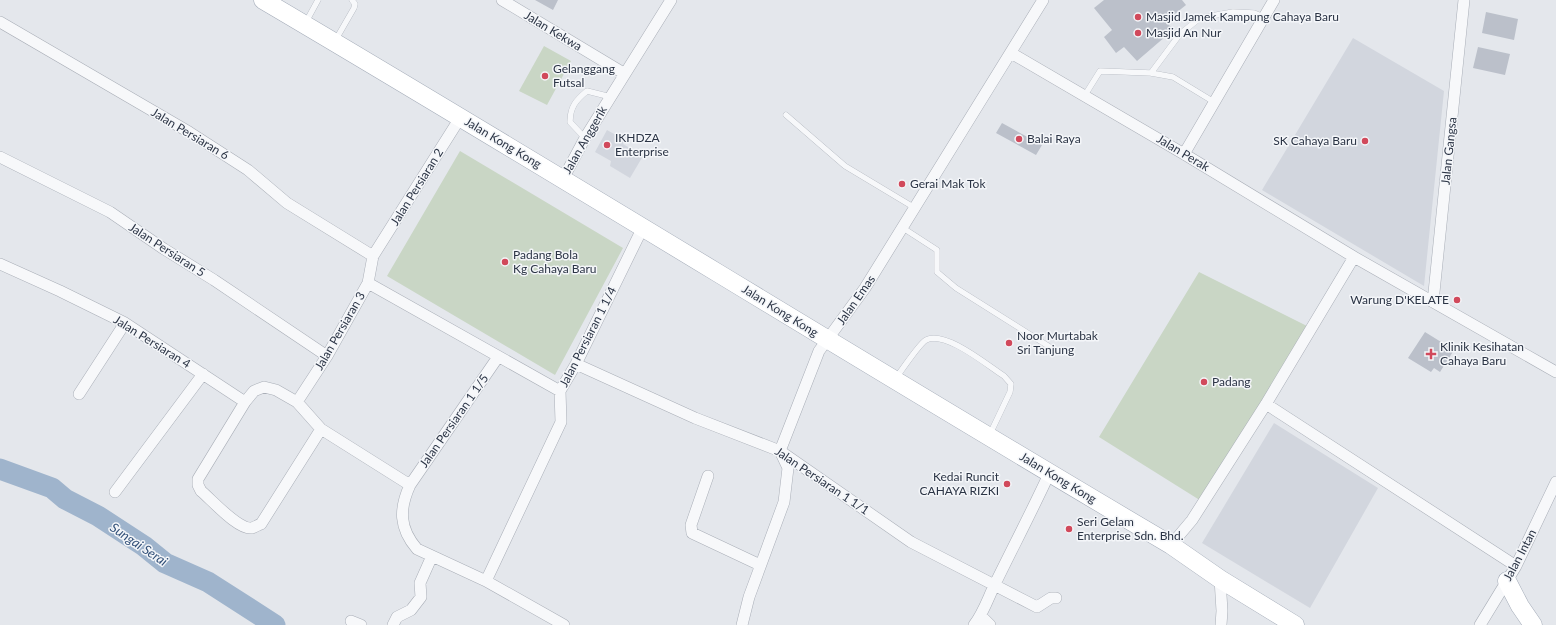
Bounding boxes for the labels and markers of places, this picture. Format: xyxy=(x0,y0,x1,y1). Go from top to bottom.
place label: Masjid Jamek Kampung Cahaya Baru xyxy=(1146,9,1339,24)
marker: Masjid Jamek Kampung Cahaya Baru xyxy=(1133,12,1143,22)
place label: Masjid An Nur xyxy=(1146,25,1222,40)
marker: Masjid An Nur xyxy=(1133,28,1143,38)
place label: Gelanggang Futsal xyxy=(553,61,615,90)
marker: Gelanggang Futsal xyxy=(540,71,550,81)
place label: IKHDZA Enterprise xyxy=(615,130,669,159)
place label: Balai Raya xyxy=(1027,131,1081,146)
place label: SK Cahaya Baru xyxy=(1273,133,1357,148)
marker: Balai Raya xyxy=(1014,134,1024,144)
marker: SK Cahaya Baru xyxy=(1360,136,1370,146)
marker: IKHDZA Enterprise xyxy=(602,140,612,150)
place label: Gerai Mak Tok xyxy=(910,176,986,191)
marker: Gerai Mak Tok xyxy=(897,179,907,189)
place label: Padang Bola Kg Cahaya Baru xyxy=(513,247,597,276)
marker: Padang Bola Kg Cahaya Baru xyxy=(500,257,510,267)
place label: Warung D'KELATE xyxy=(1350,292,1449,307)
marker: Warung D'KELATE xyxy=(1452,295,1462,305)
place label: Noor Murtabak Sri Tanjung xyxy=(1017,328,1099,357)
marker: Noor Murtabak Sri Tanjung xyxy=(1004,338,1014,348)
place label: Klinik Kesihatan Cahaya Baru xyxy=(1440,339,1524,368)
marker: Klinik Kesihatan Cahaya Baru xyxy=(1425,348,1437,360)
place label: Padang xyxy=(1212,374,1251,389)
marker: Padang xyxy=(1199,377,1209,387)
place label: Kedai Runcit CAHAYA RIZKI xyxy=(920,469,1000,498)
marker: Kedai Runcit CAHAYA RIZKI xyxy=(1002,479,1012,489)
place label: Seri Gelam Enterprise Sdn. Bhd. xyxy=(1077,514,1184,543)
marker: Seri Gelam Enterprise Sdn. Bhd. xyxy=(1064,524,1074,534)

